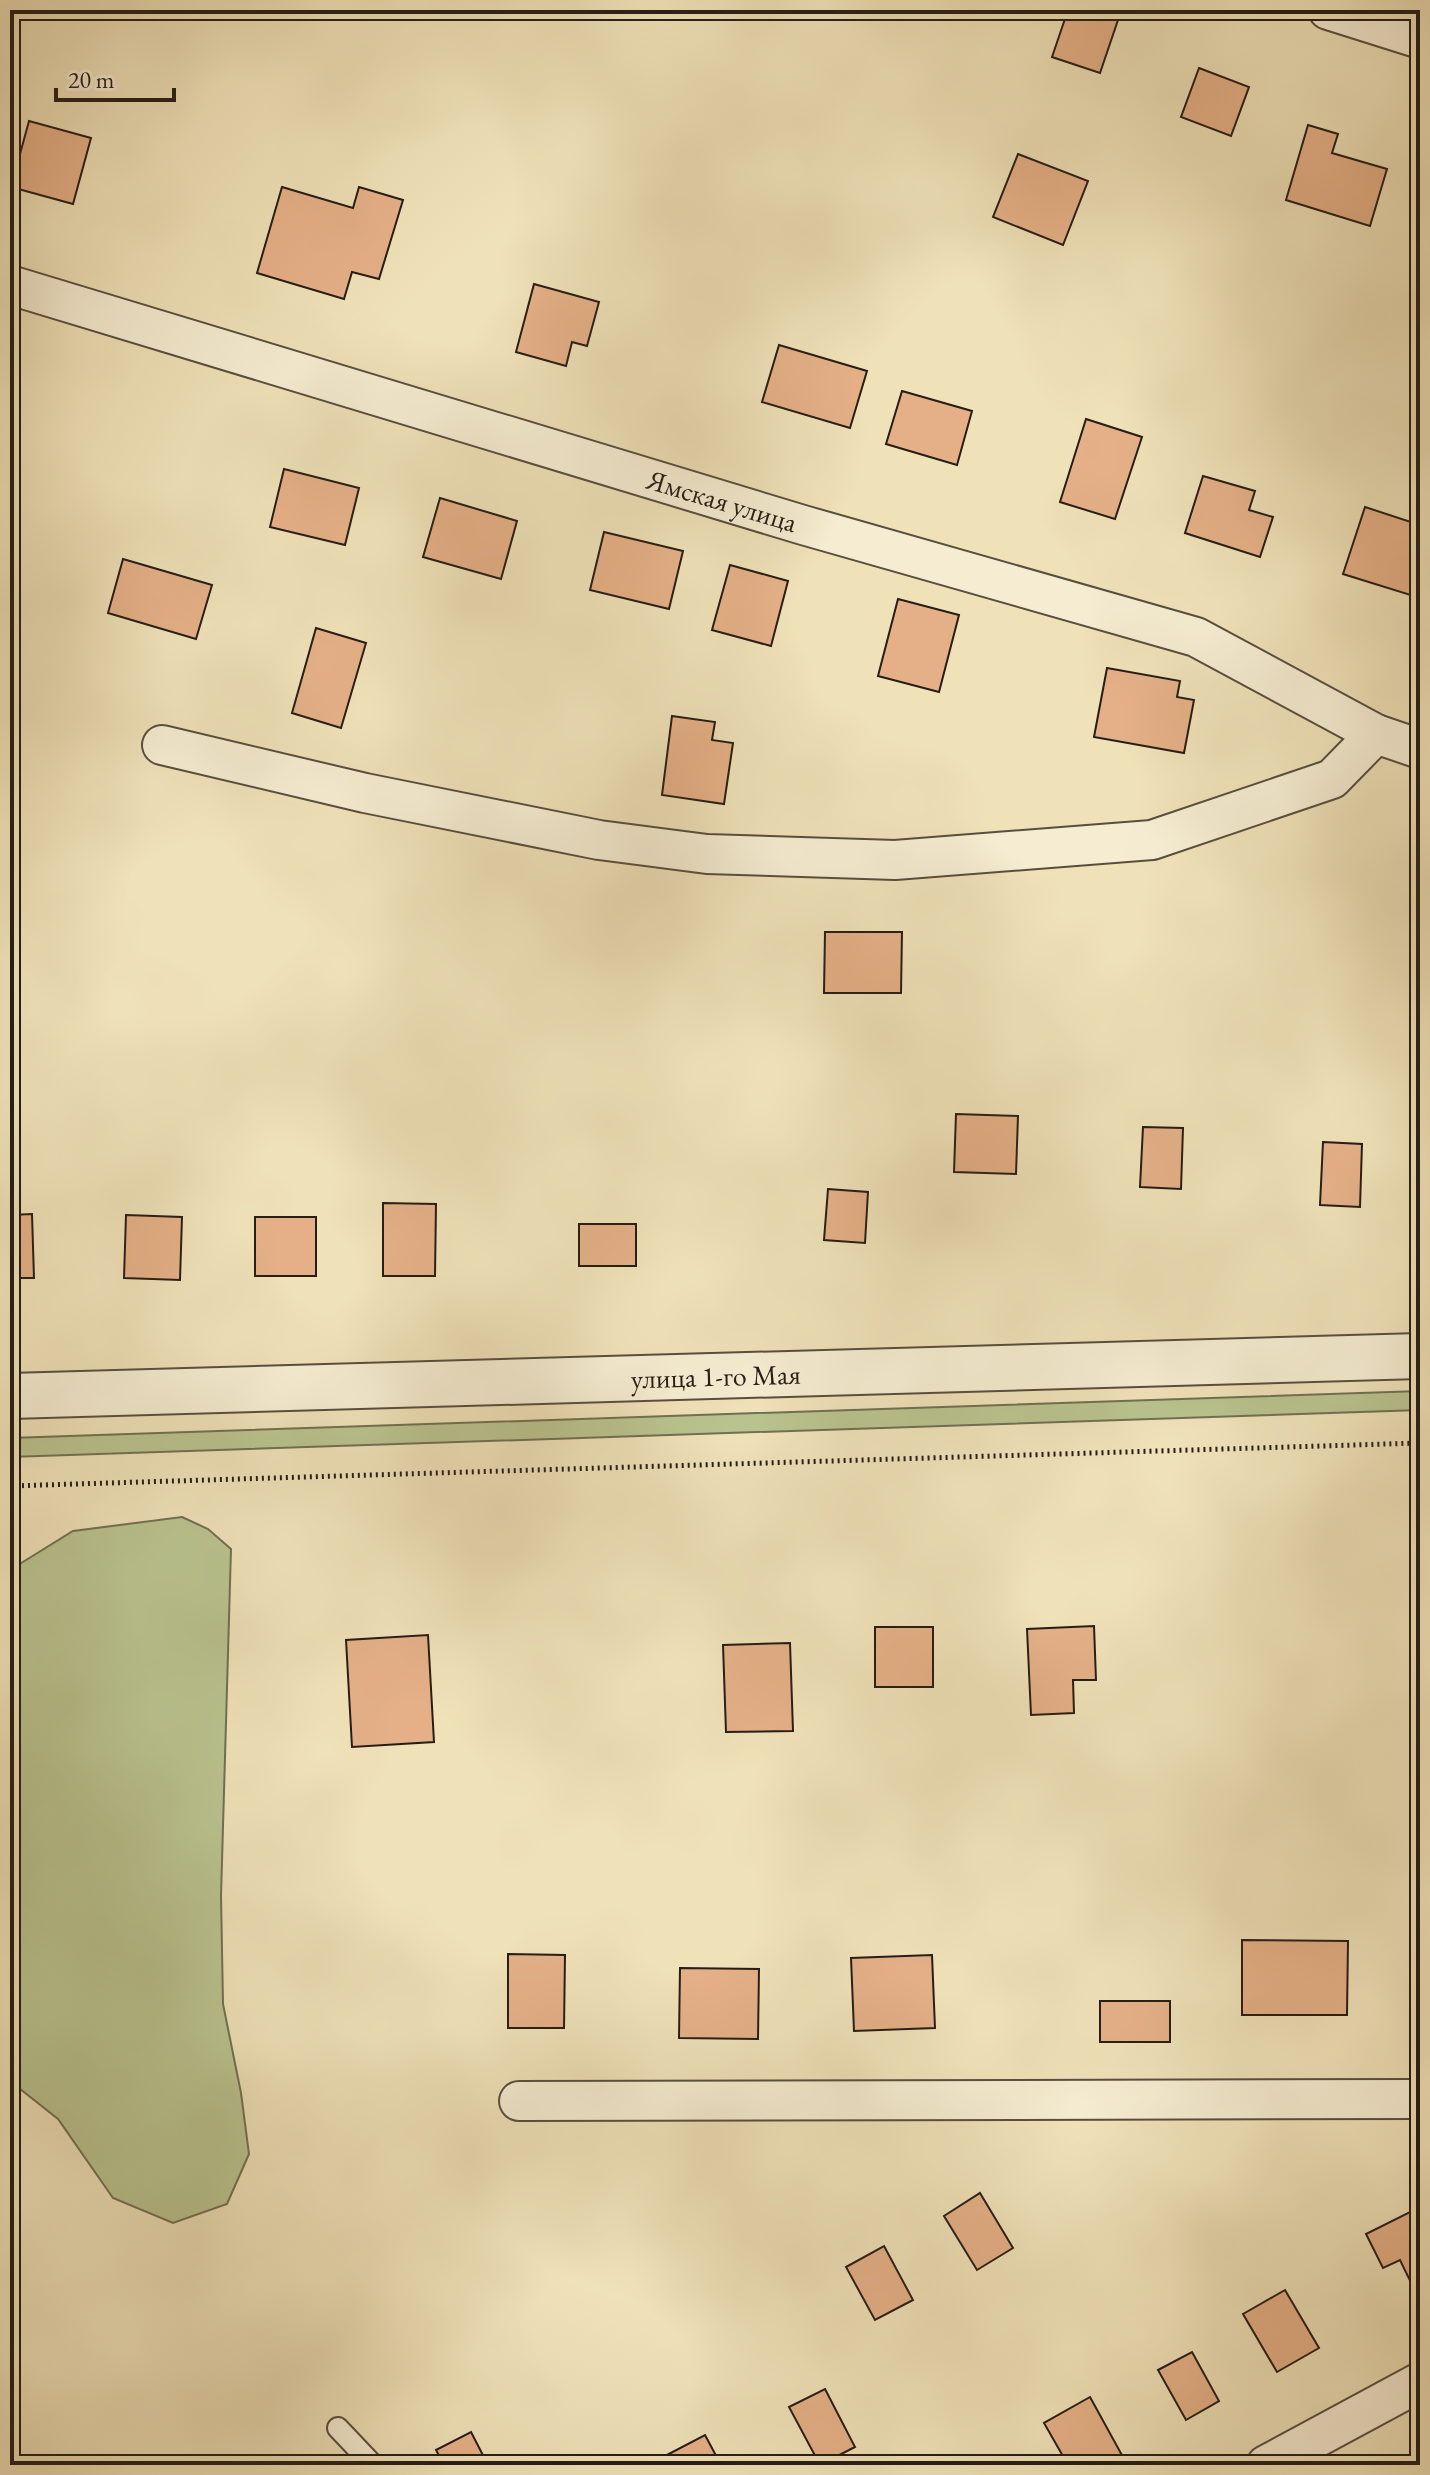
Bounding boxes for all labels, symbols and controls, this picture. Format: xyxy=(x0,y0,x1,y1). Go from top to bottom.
scale bar xyxy=(56,52,174,102)
text: 20 m xyxy=(68,64,115,95)
street label: Ямская улица xyxy=(642,461,802,540)
street label: улица 1-го Мая xyxy=(630,1356,801,1396)

